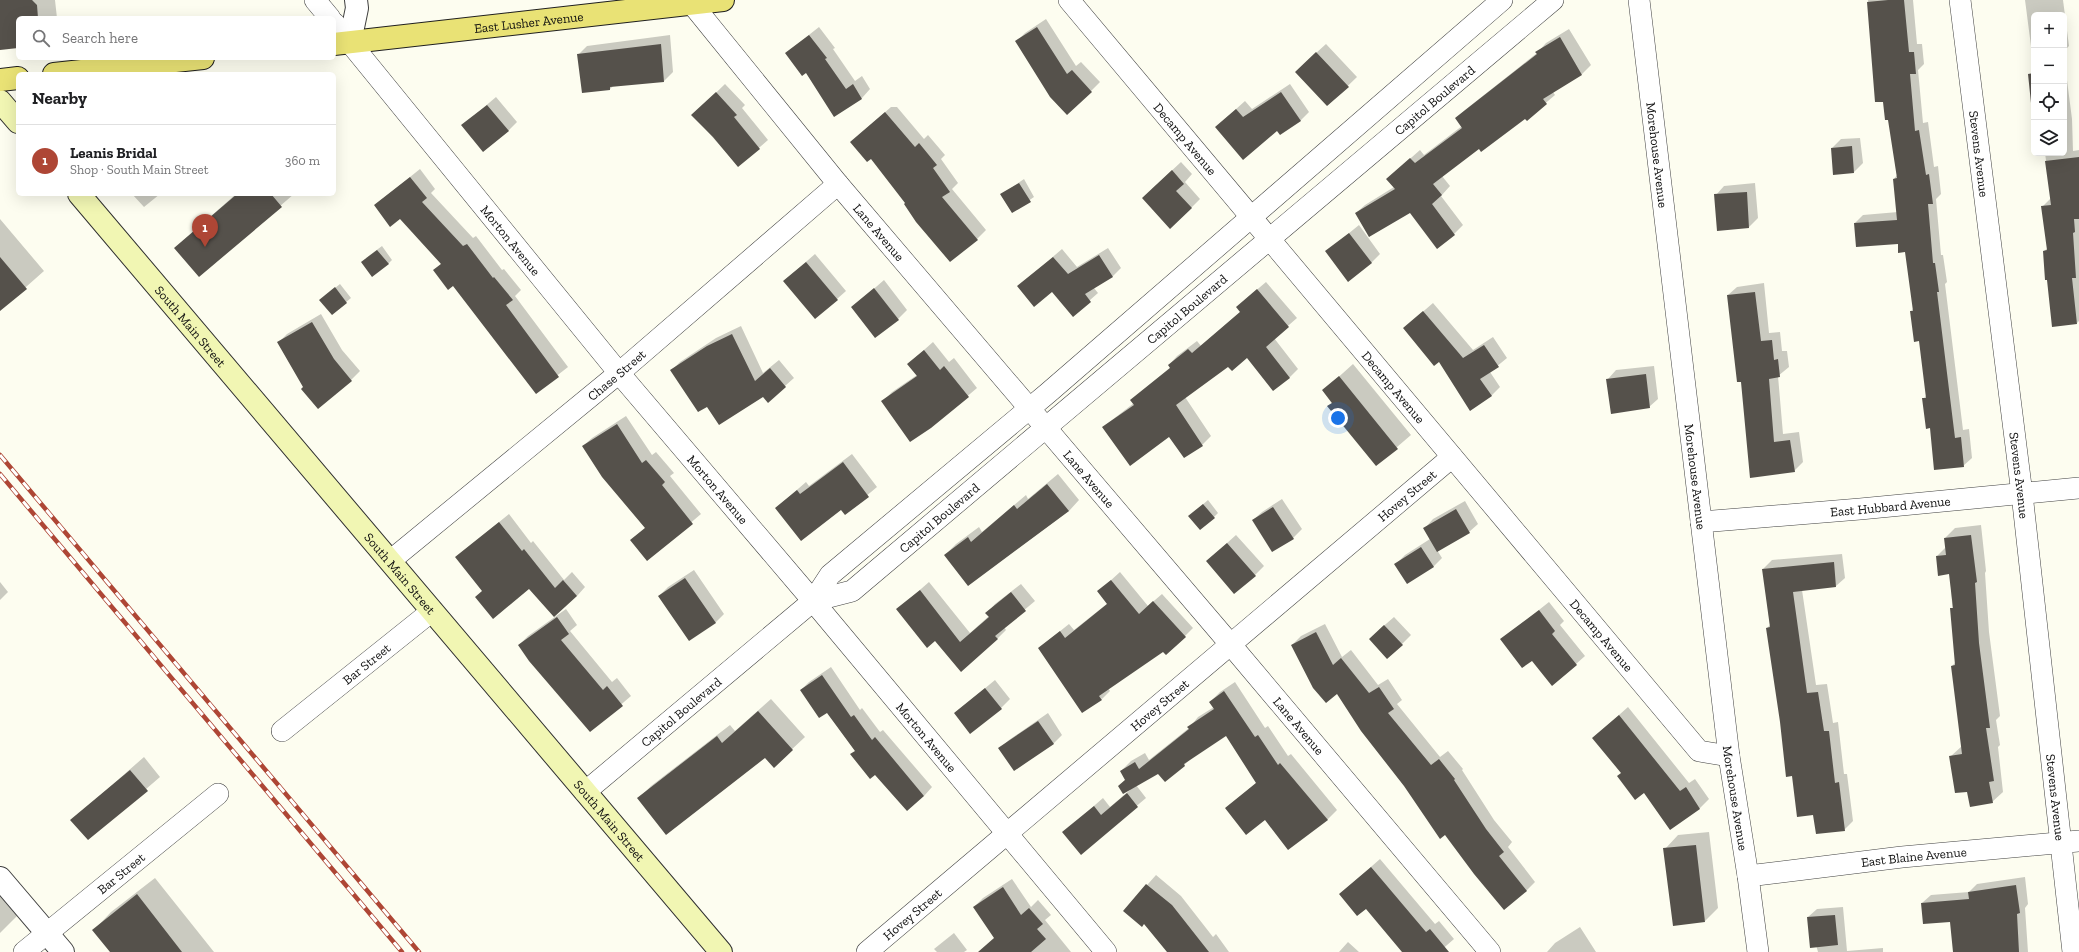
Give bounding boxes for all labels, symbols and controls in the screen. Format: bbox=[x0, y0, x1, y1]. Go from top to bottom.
street label: East Lusher Avenue bbox=[473, 9, 584, 36]
map controls bbox=[2031, 12, 2067, 156]
button: + bbox=[2031, 12, 2067, 48]
search box bbox=[16, 16, 336, 60]
icon: search bbox=[30, 27, 52, 49]
text: Search here bbox=[62, 29, 138, 47]
button: − bbox=[2031, 48, 2067, 84]
street label: Capitol Boulevard bbox=[1392, 62, 1478, 138]
button: locate bbox=[2031, 84, 2067, 120]
text: Nearby bbox=[32, 88, 87, 108]
street label: Decamp Avenue bbox=[1150, 100, 1220, 178]
street label: Morehouse Avenue bbox=[1643, 101, 1671, 209]
street label: Stevens Avenue bbox=[1966, 110, 1992, 198]
button: layers bbox=[2031, 120, 2067, 156]
text: Leanis Bridal bbox=[70, 144, 157, 162]
text: 1 bbox=[42, 153, 48, 168]
text: 360 m bbox=[285, 153, 320, 168]
text: Shop · South Main Street bbox=[70, 162, 209, 177]
street label: Lane Avenue bbox=[850, 201, 907, 264]
street label: Morton Avenue bbox=[477, 202, 543, 279]
pin: 1 bbox=[192, 214, 218, 247]
street label: Capitol Boulevard bbox=[1144, 271, 1230, 347]
street label: South Main Street bbox=[152, 283, 229, 370]
street label: Chase Street bbox=[585, 347, 649, 404]
street label: Decamp Avenue bbox=[1359, 348, 1428, 426]
your location bbox=[1328, 408, 1348, 428]
street label: Morehouse Avenue bbox=[1682, 423, 1709, 530]
street label: Stevens Avenue bbox=[2006, 431, 2032, 519]
street label: Lane Avenue bbox=[1060, 447, 1117, 511]
street label: Morton Avenue bbox=[684, 452, 751, 527]
street label: Hovey Street bbox=[1375, 467, 1439, 525]
street label: Capitol Boulevard bbox=[896, 480, 982, 556]
street label: East Hubbard Avenue bbox=[1830, 493, 1951, 519]
street label: South Main Street bbox=[361, 530, 439, 617]
street label: Decamp Avenue bbox=[1567, 596, 1636, 675]
street label: Bar Street bbox=[340, 640, 394, 687]
street label: Capitol Boulevard bbox=[638, 674, 724, 750]
street label: Hovey Street bbox=[1127, 676, 1192, 734]
street label: Lane Avenue bbox=[1270, 694, 1327, 758]
street label: Morton Avenue bbox=[893, 700, 960, 775]
street label: Morehouse Avenue bbox=[1720, 745, 1751, 852]
street label: Stevens Avenue bbox=[2043, 753, 2068, 841]
street label: South Main Street bbox=[571, 777, 648, 865]
street label: East Blaine Avenue bbox=[1860, 844, 1967, 870]
street label: Bar Street bbox=[95, 850, 148, 897]
street label: Hovey Street bbox=[880, 885, 945, 943]

